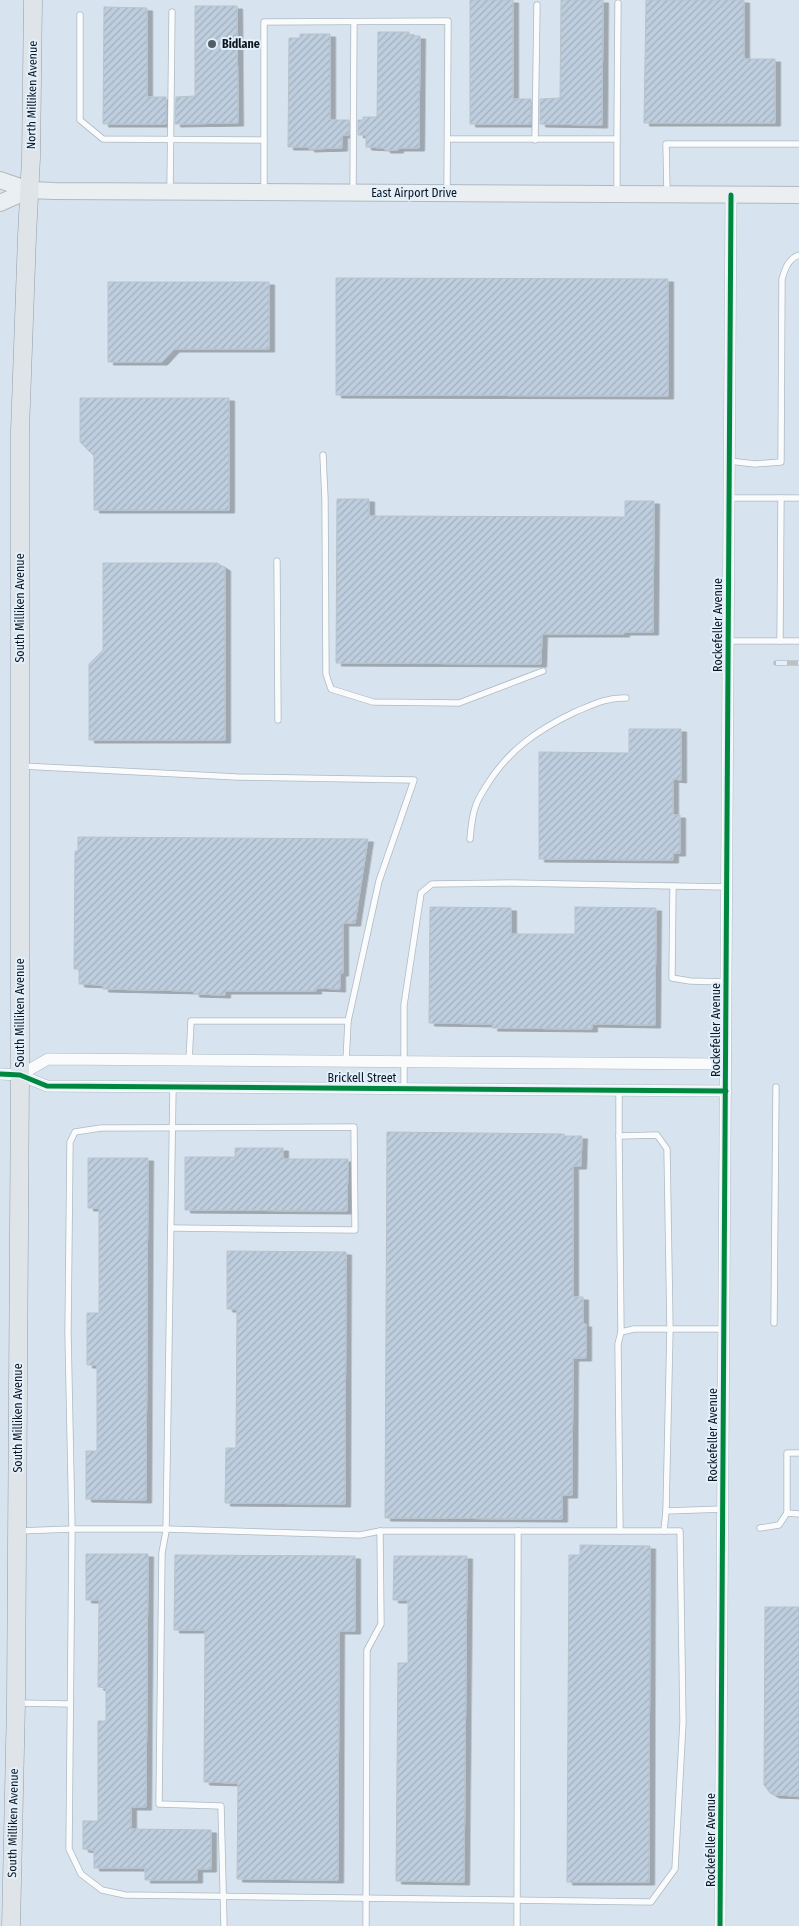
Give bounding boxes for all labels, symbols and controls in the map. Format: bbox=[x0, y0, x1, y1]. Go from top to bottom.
place label: Bidlane bbox=[222, 37, 260, 51]
marker: Bidlane bbox=[206, 38, 218, 50]
street label: North Milliken Avenue bbox=[24, 41, 40, 149]
street label: East Airport Drive bbox=[371, 186, 457, 200]
street label: South Milliken Avenue bbox=[13, 553, 27, 663]
street label: Rockefeller Avenue bbox=[711, 578, 725, 672]
street label: South Milliken Avenue bbox=[13, 958, 27, 1068]
street label: Rockefeller Avenue bbox=[709, 983, 723, 1077]
street label: Brickell Street bbox=[328, 1071, 397, 1085]
street label: South Milliken Avenue bbox=[11, 1363, 25, 1473]
street label: Rockefeller Avenue bbox=[706, 1388, 720, 1482]
street label: South Milliken Avenue bbox=[5, 1768, 21, 1878]
street label: Rockefeller Avenue bbox=[704, 1793, 718, 1887]

